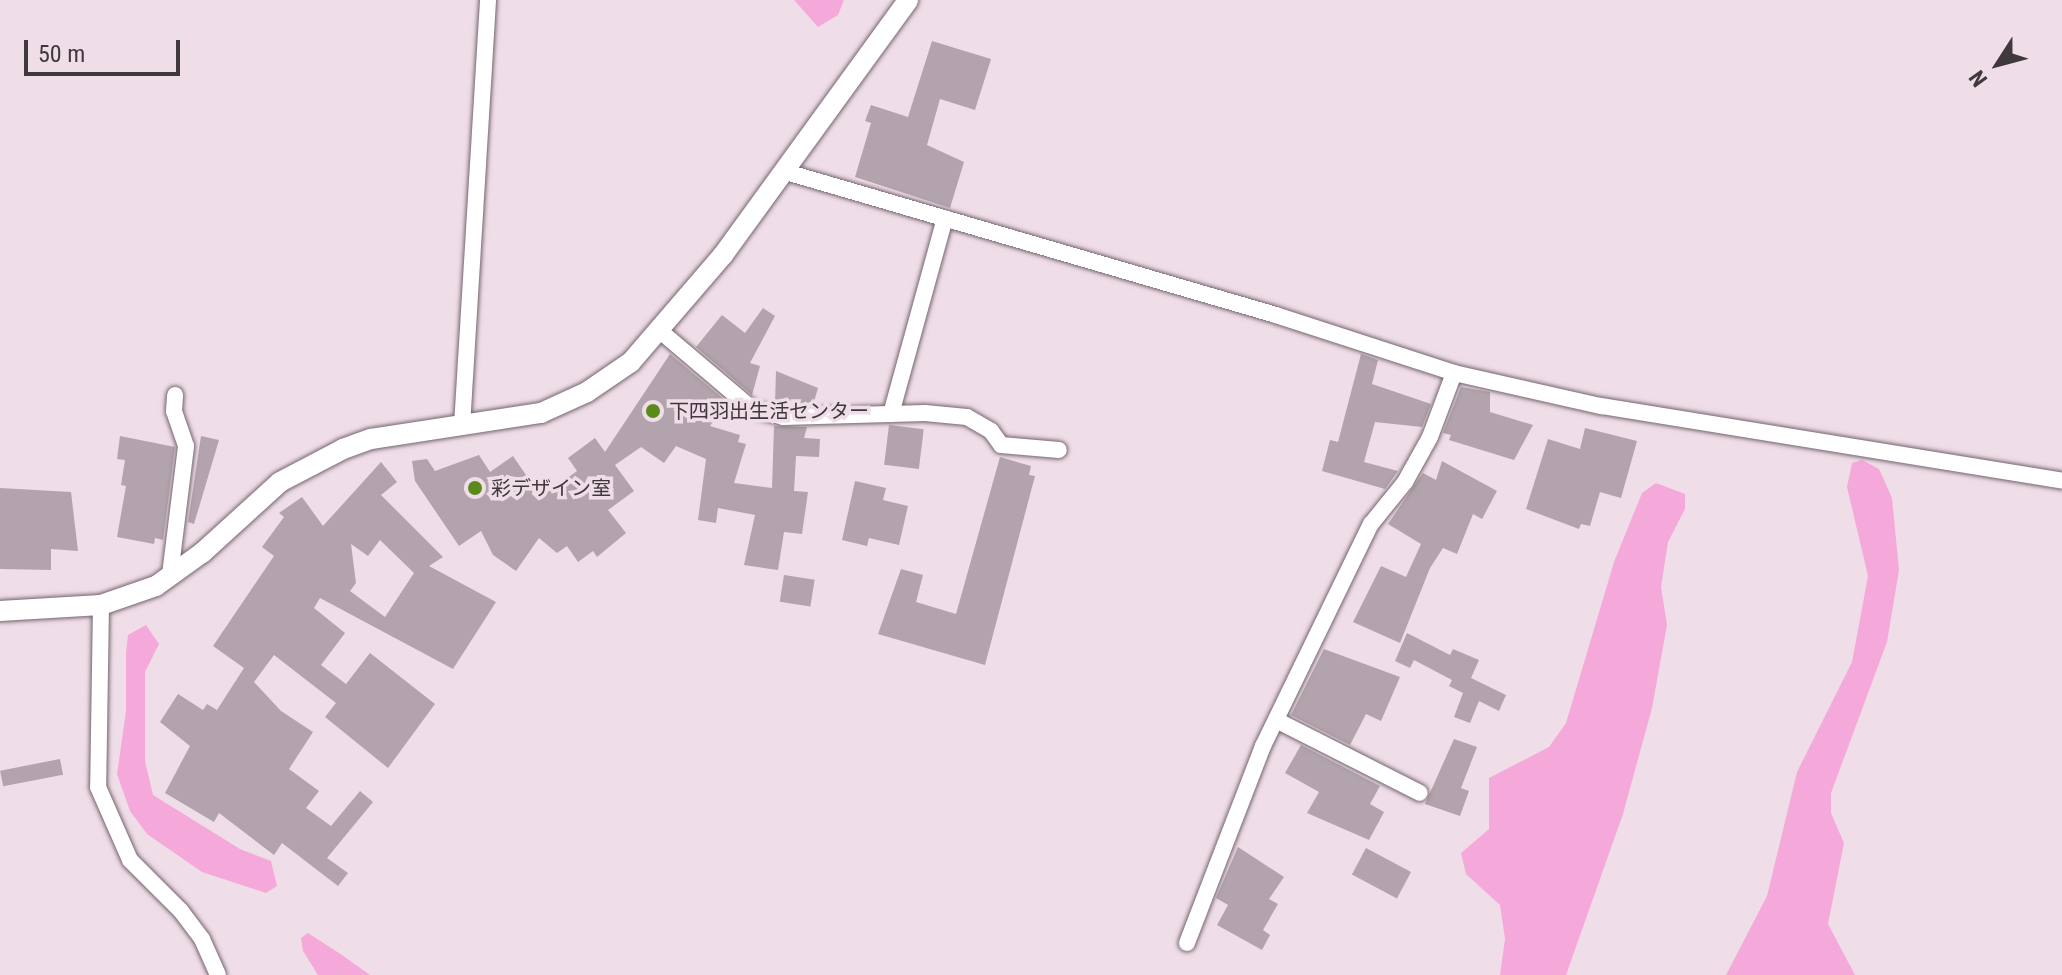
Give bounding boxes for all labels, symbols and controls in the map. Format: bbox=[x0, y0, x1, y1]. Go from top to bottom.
scale bar bbox=[28, 24, 184, 74]
north arrow bbox=[1958, 24, 2038, 104]
text: 50 m bbox=[38, 40, 85, 68]
text: N bbox=[1964, 66, 1992, 91]
place label: 下四羽出生活センター bbox=[669, 399, 869, 423]
marker: 下四羽出生活センター bbox=[644, 402, 662, 420]
place label: 彩デザイン室 bbox=[491, 476, 611, 500]
marker: 彩デザイン室 bbox=[466, 479, 484, 497]

